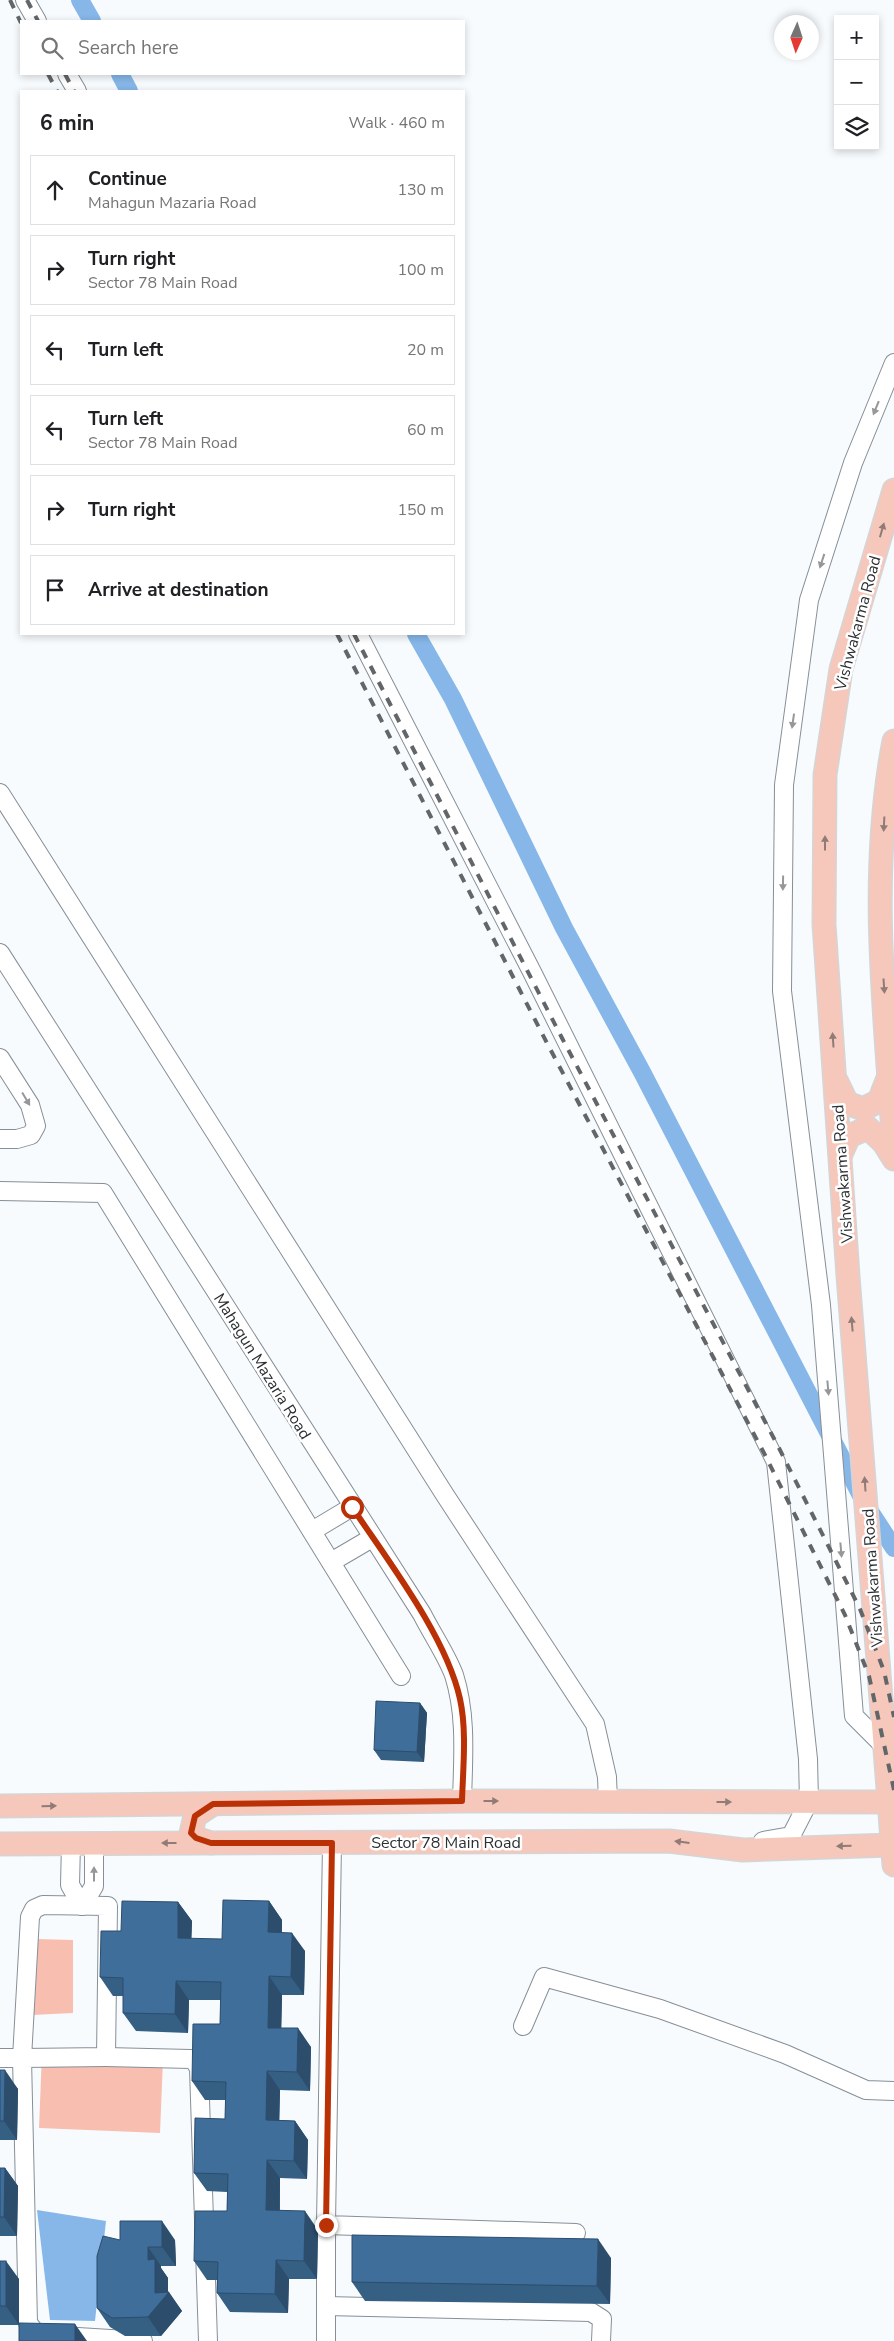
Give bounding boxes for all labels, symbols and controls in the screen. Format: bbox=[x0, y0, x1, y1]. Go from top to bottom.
north arrow bbox=[774, 15, 819, 60]
map controls bbox=[834, 15, 879, 150]
button: + bbox=[834, 15, 879, 60]
search box bbox=[20, 20, 465, 75]
icon: search bbox=[38, 34, 66, 62]
text: Search here bbox=[78, 35, 179, 61]
button: − bbox=[834, 60, 879, 105]
button: layers bbox=[834, 105, 879, 150]
text: 6 min bbox=[40, 109, 94, 137]
text: Walk · 460 m bbox=[349, 112, 445, 134]
text: Continue bbox=[88, 166, 167, 192]
icon: ahead bbox=[41, 176, 69, 204]
text: 130 m bbox=[397, 179, 444, 201]
text: Mahagun Mazaria Road bbox=[88, 192, 257, 214]
text: Turn right bbox=[88, 246, 175, 272]
icon: right bbox=[41, 256, 69, 284]
text: 100 m bbox=[397, 259, 444, 281]
text: Sector 78 Main Road bbox=[88, 272, 238, 294]
icon: left bbox=[41, 336, 69, 364]
text: Turn left bbox=[88, 337, 163, 363]
text: 20 m bbox=[407, 339, 444, 361]
one-way arrow bbox=[871, 401, 879, 415]
text: Turn left bbox=[88, 406, 163, 432]
icon: left bbox=[41, 416, 69, 444]
text: 60 m bbox=[407, 419, 444, 441]
text: Sector 78 Main Road bbox=[88, 432, 238, 454]
icon: right bbox=[41, 496, 69, 524]
text: Turn right bbox=[88, 497, 175, 523]
text: 150 m bbox=[397, 499, 444, 521]
one-way arrow bbox=[879, 522, 887, 537]
street label: Vishwakarma Road bbox=[829, 553, 887, 694]
one-way arrow bbox=[817, 554, 825, 569]
icon: arrive bbox=[41, 576, 69, 604]
text: Arrive at destination bbox=[88, 577, 269, 603]
one-way arrow bbox=[788, 713, 796, 729]
one-way arrow bbox=[880, 816, 888, 832]
one-way arrow bbox=[821, 835, 829, 851]
one-way arrow bbox=[779, 875, 787, 891]
one-way arrow bbox=[880, 979, 888, 995]
one-way arrow bbox=[828, 1032, 836, 1048]
one-way arrow bbox=[21, 1092, 30, 1105]
street label: Vishwakarma Road bbox=[827, 1104, 859, 1245]
street label: Mahagun Mazaria Road bbox=[208, 1289, 316, 1444]
one-way arrow bbox=[848, 1316, 856, 1332]
one-way arrow bbox=[824, 1381, 832, 1397]
one-way arrow bbox=[860, 1475, 868, 1491]
route start bbox=[341, 1496, 364, 1519]
street label: Vishwakarma Road bbox=[857, 1508, 889, 1649]
one-way arrow bbox=[837, 1543, 845, 1559]
one-way arrow bbox=[483, 1797, 499, 1805]
one-way arrow bbox=[716, 1798, 732, 1806]
one-way arrow bbox=[41, 1802, 57, 1810]
street label: Sector 78 Main Road bbox=[371, 1832, 521, 1854]
one-way arrow bbox=[673, 1838, 689, 1846]
one-way arrow bbox=[161, 1839, 177, 1847]
one-way arrow bbox=[835, 1842, 851, 1850]
one-way arrow bbox=[90, 1865, 98, 1881]
route end bbox=[315, 2214, 338, 2237]

